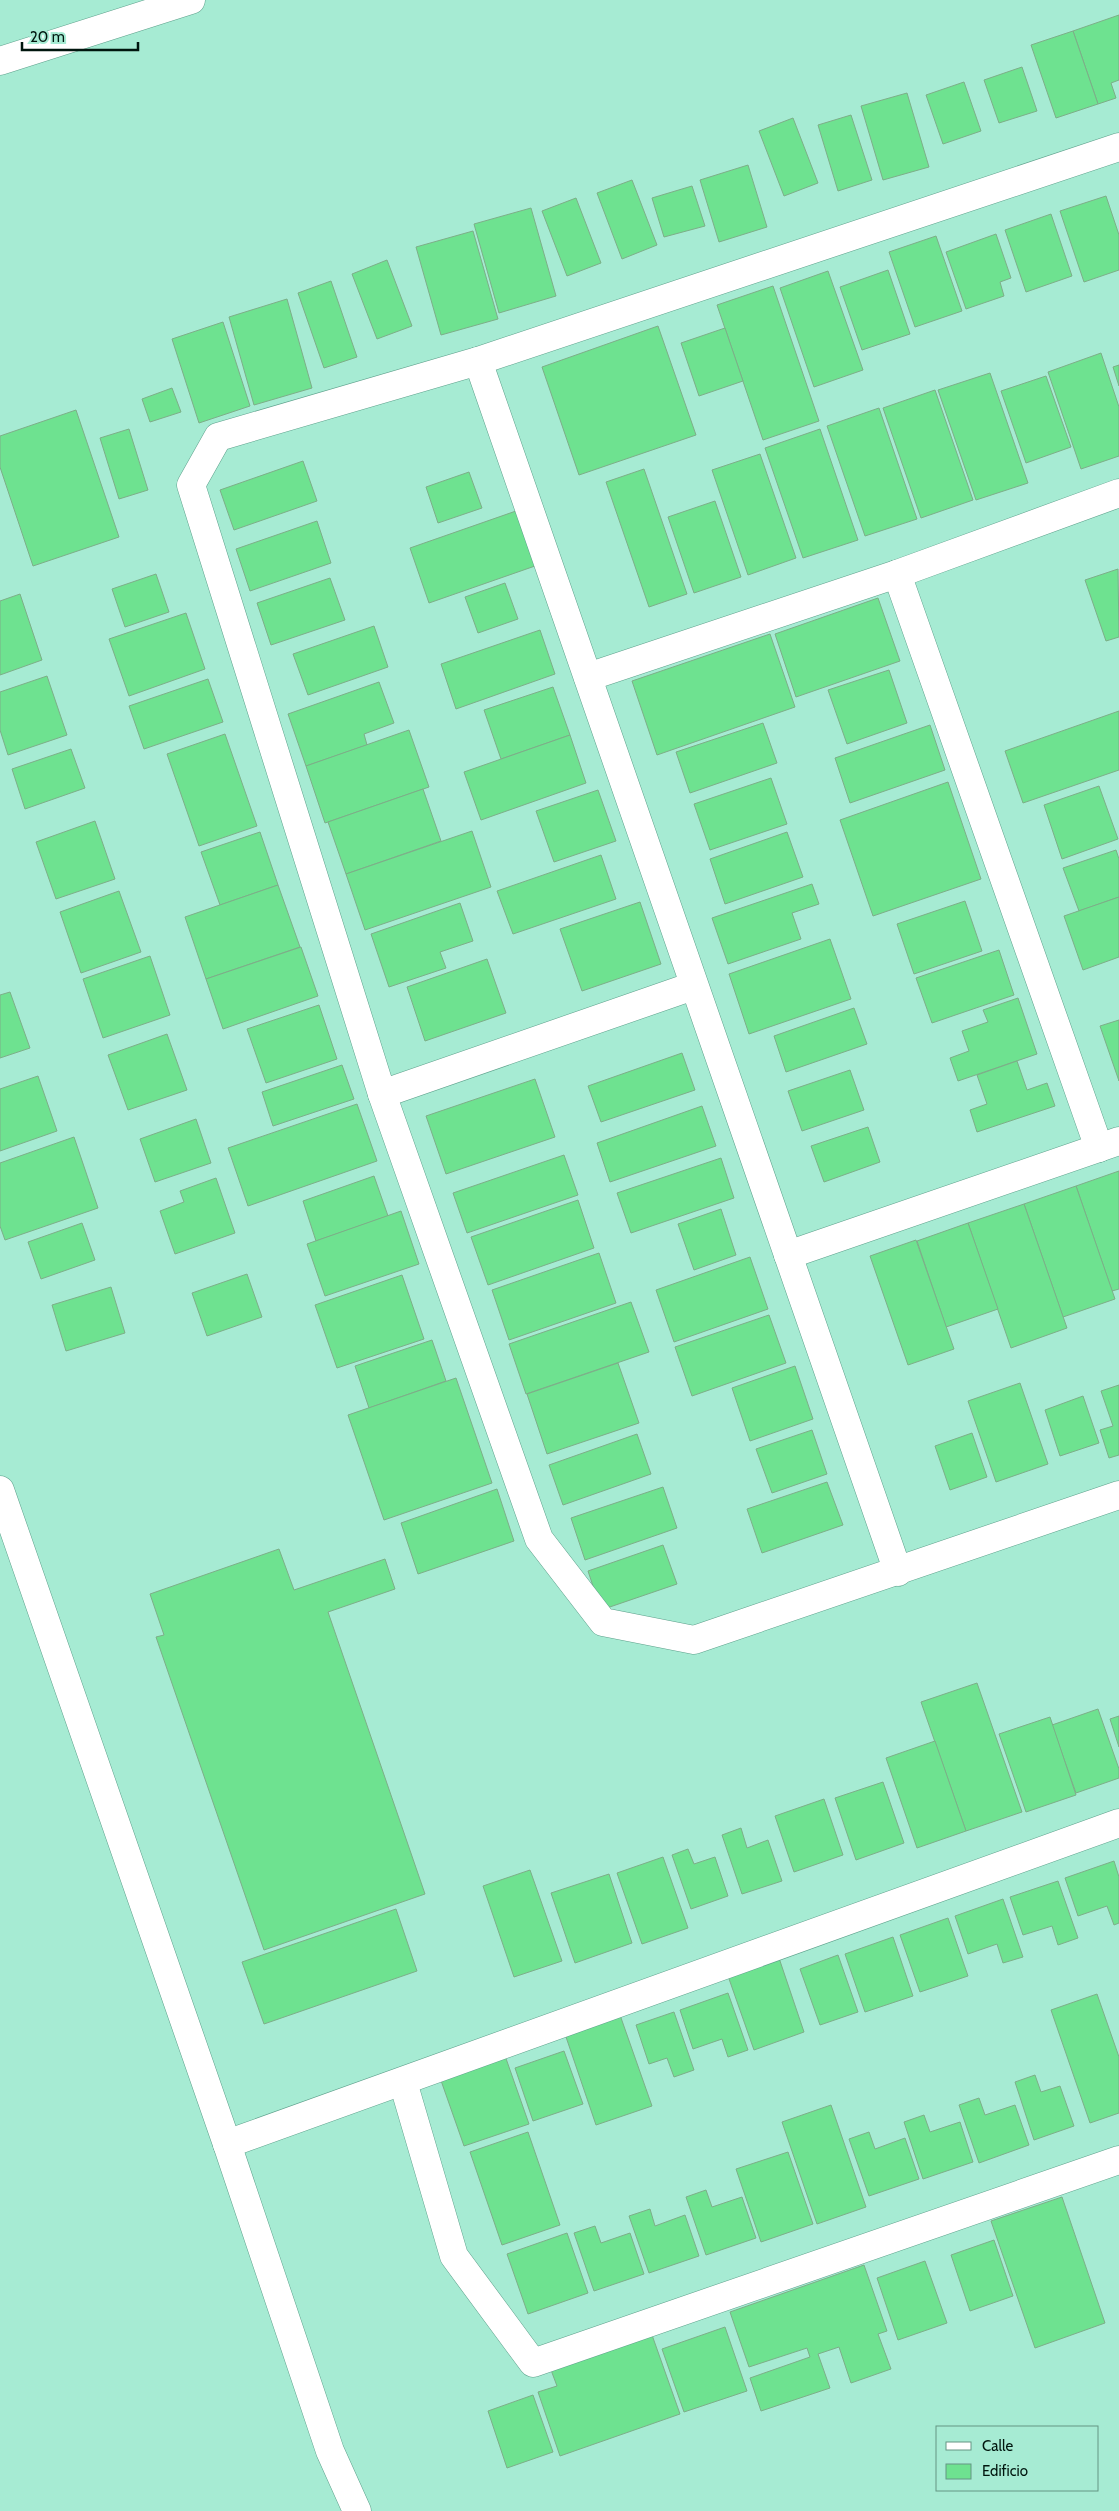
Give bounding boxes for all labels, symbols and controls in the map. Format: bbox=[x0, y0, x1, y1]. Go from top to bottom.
scale bar bbox=[22, 20, 139, 52]
text: 20 m bbox=[30, 28, 65, 46]
legend bbox=[936, 2426, 1099, 2491]
text: Calle bbox=[982, 2437, 1013, 2455]
text: Edificio bbox=[982, 2462, 1028, 2480]

